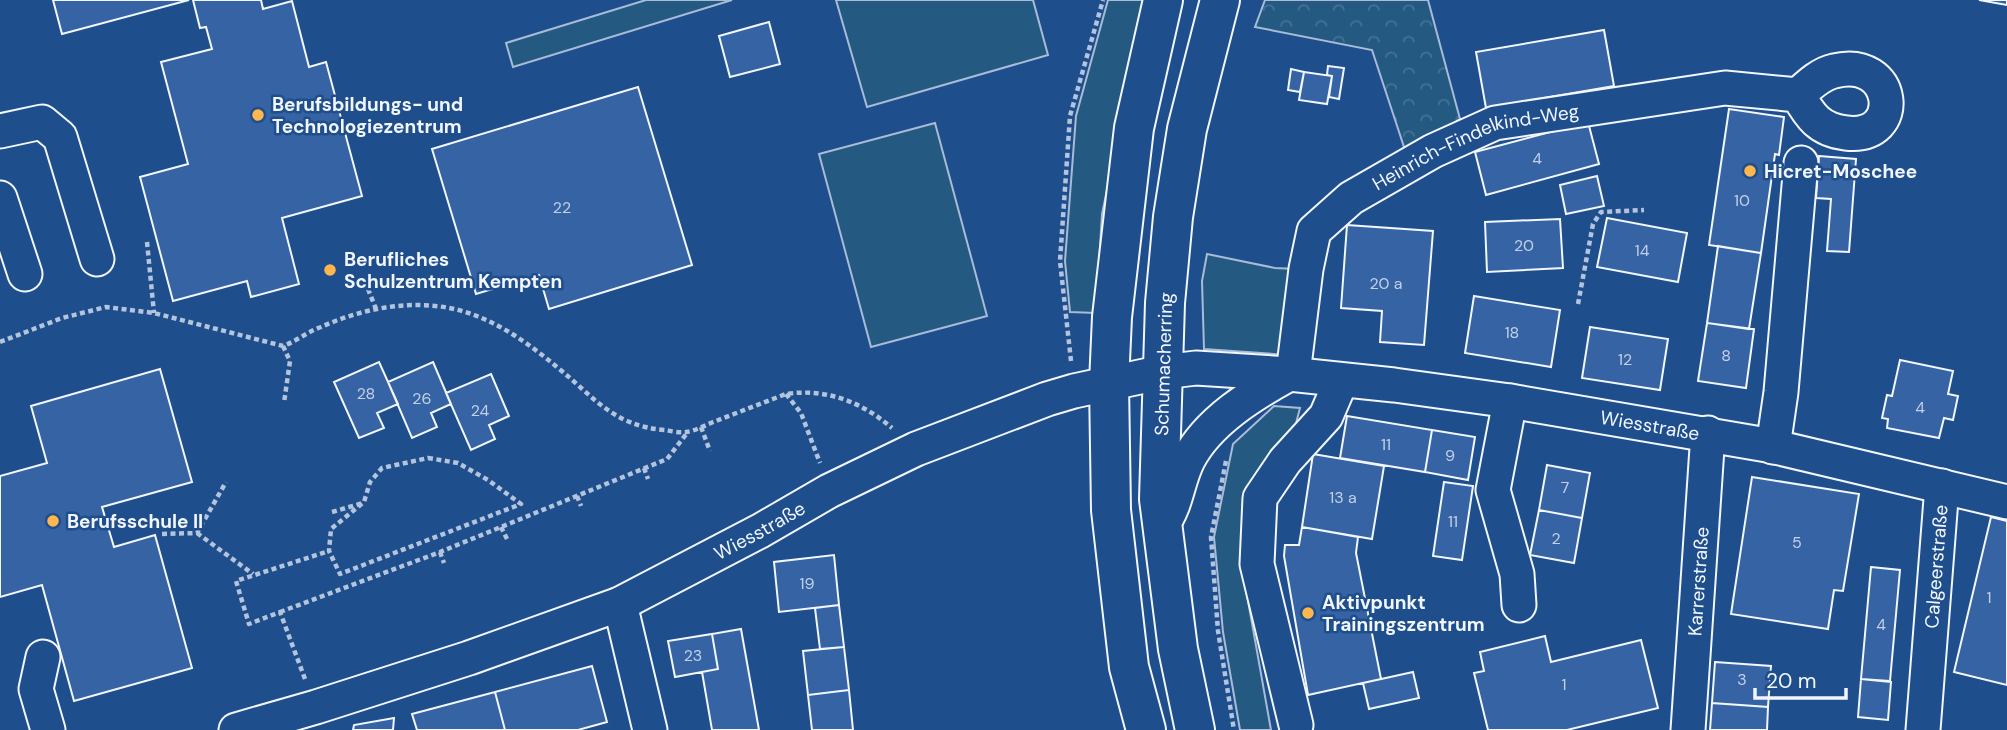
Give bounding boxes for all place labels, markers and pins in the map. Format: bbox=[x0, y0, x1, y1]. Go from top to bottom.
place label: Berufsbildungs- und Technologiezentrum bbox=[272, 92, 463, 139]
marker: Berufsbildungs- und Technologiezentrum bbox=[250, 107, 266, 123]
place label: Hicret-Moschee bbox=[1764, 159, 1917, 184]
marker: Hicret-Moschee bbox=[1742, 163, 1758, 179]
place label: Berufliches Schulzentrum Kempten bbox=[344, 247, 562, 294]
marker: Berufliches Schulzentrum Kempten bbox=[322, 262, 338, 278]
place label: Berufsschule II bbox=[67, 509, 203, 534]
marker: Berufsschule II bbox=[45, 513, 61, 529]
place label: Aktivpunkt Trainingszentrum bbox=[1322, 590, 1485, 637]
marker: Aktivpunkt Trainingszentrum bbox=[1300, 605, 1316, 621]

